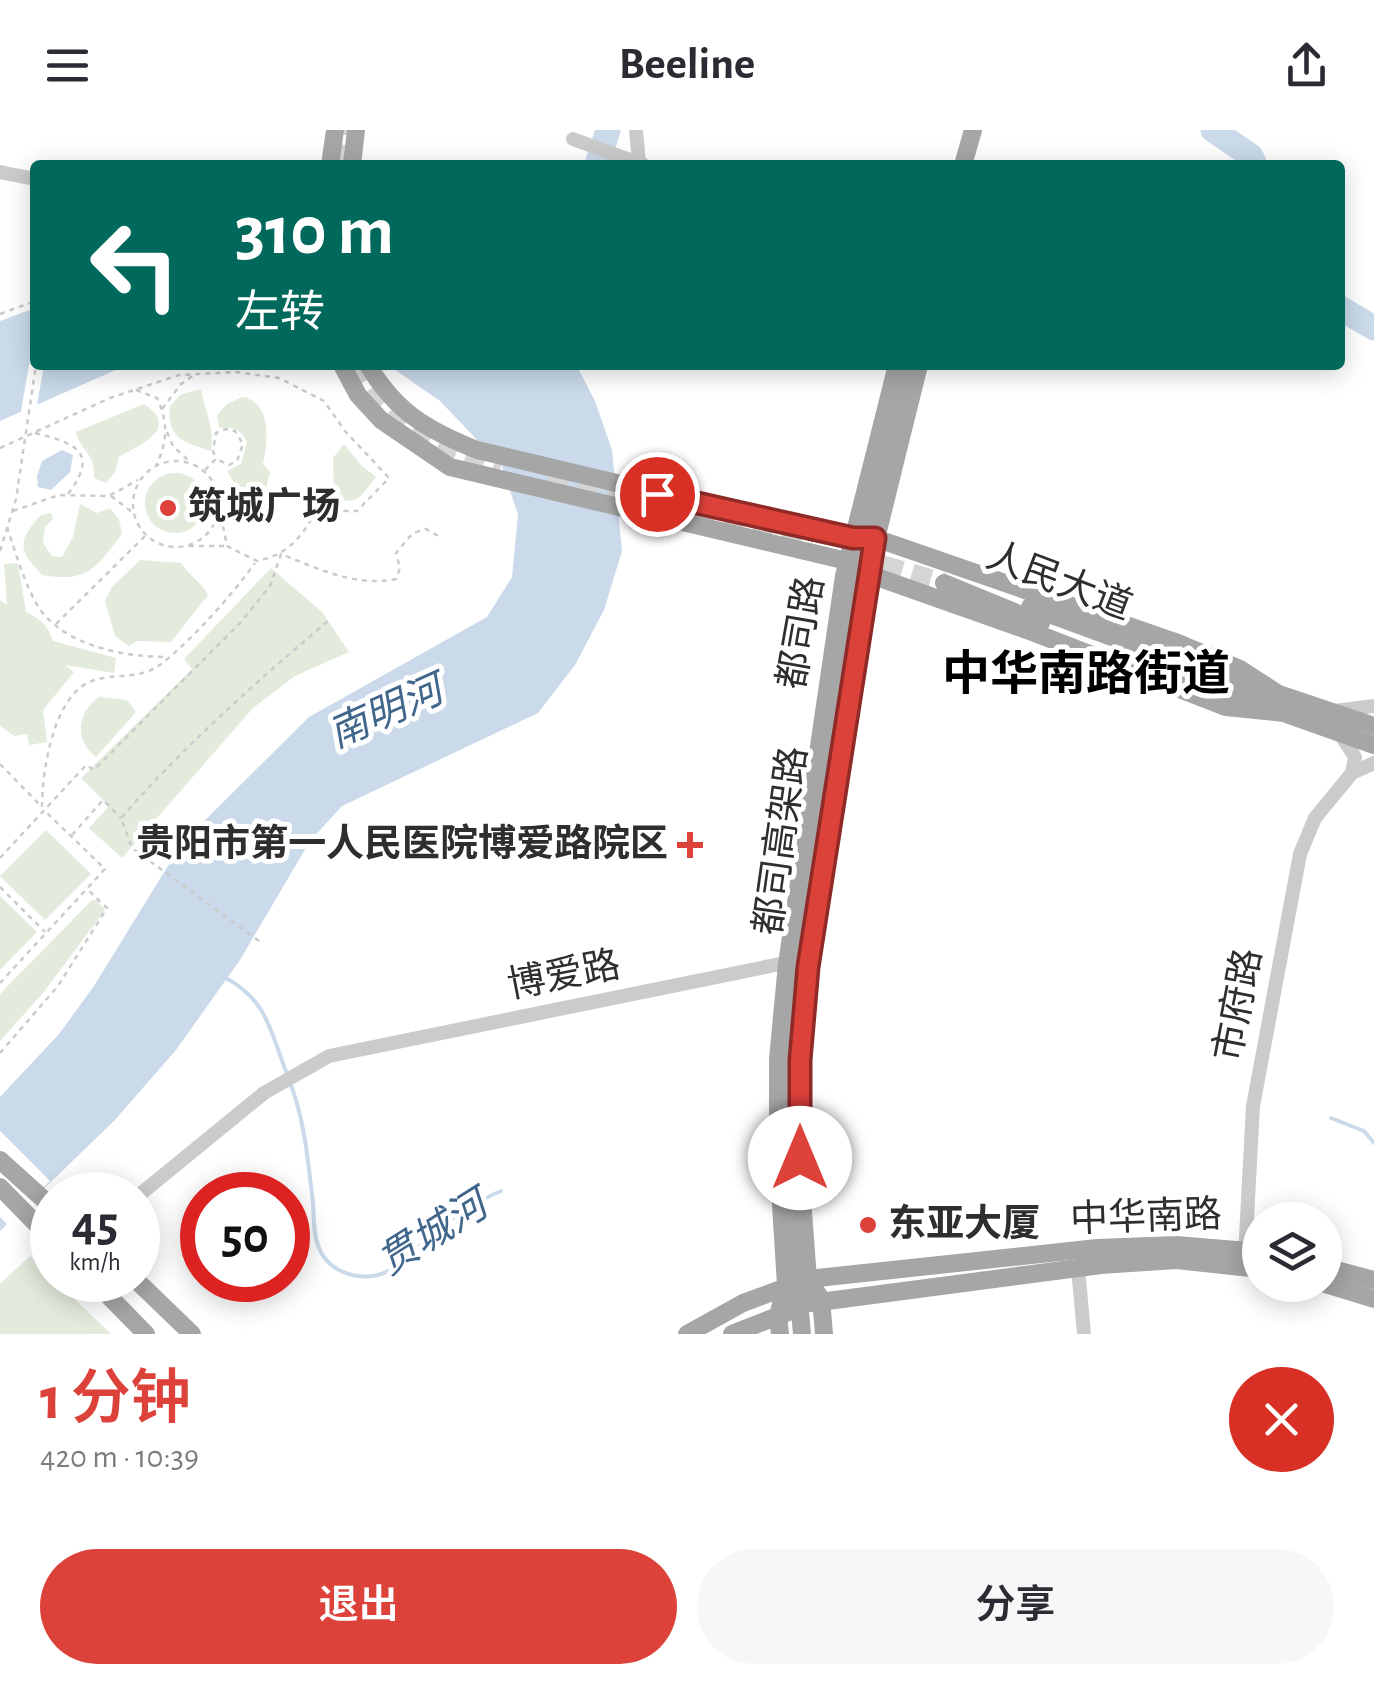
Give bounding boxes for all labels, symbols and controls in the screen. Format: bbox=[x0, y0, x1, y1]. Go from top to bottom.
icon: menu bbox=[40, 38, 95, 93]
icon: share bbox=[1279, 38, 1334, 93]
text: Beeline bbox=[619, 42, 755, 87]
text: 310 m bbox=[235, 197, 394, 267]
icon: left bbox=[70, 200, 200, 330]
text: 左转 bbox=[235, 291, 325, 336]
pin bbox=[615, 452, 700, 537]
icon: arrive bbox=[630, 467, 685, 522]
place label: 筑城广场 bbox=[188, 486, 340, 527]
marker: 筑城广场 bbox=[157, 497, 179, 519]
street label: 人民大道 bbox=[981, 534, 1138, 627]
street label: 都司路 bbox=[771, 573, 831, 692]
district label: 中华南路街道 bbox=[942, 648, 1230, 700]
water label: 南明河 bbox=[322, 666, 455, 756]
street label: 都司高架路 bbox=[747, 744, 814, 938]
place label: 贵阳市第一人民医院博爱路院区 bbox=[136, 823, 668, 864]
marker: 贵阳市第一人民医院博爱路院区 bbox=[677, 832, 703, 858]
street label: 博爱路 bbox=[504, 944, 624, 1006]
street label: 市府路 bbox=[1207, 945, 1269, 1065]
position arrow bbox=[748, 1106, 852, 1210]
speed limit sign: 50 bbox=[180, 1172, 310, 1302]
water label: 贯城河 bbox=[370, 1180, 500, 1283]
street label: 中华南路 bbox=[1069, 1193, 1223, 1240]
text: 45 bbox=[72, 1200, 118, 1250]
map controls bbox=[1242, 1202, 1342, 1302]
button: layers bbox=[1242, 1202, 1342, 1302]
place label: 东亚大厦 bbox=[888, 1203, 1040, 1244]
marker: 东亚大厦 bbox=[857, 1214, 879, 1236]
text: km/h bbox=[69, 1250, 121, 1275]
button: close bbox=[1229, 1367, 1334, 1472]
text: 1 分钟 bbox=[40, 1370, 191, 1430]
text: 420 m · 10:39 bbox=[40, 1441, 199, 1473]
button: 退出 bbox=[40, 1549, 677, 1664]
button: 分享 bbox=[697, 1549, 1334, 1664]

